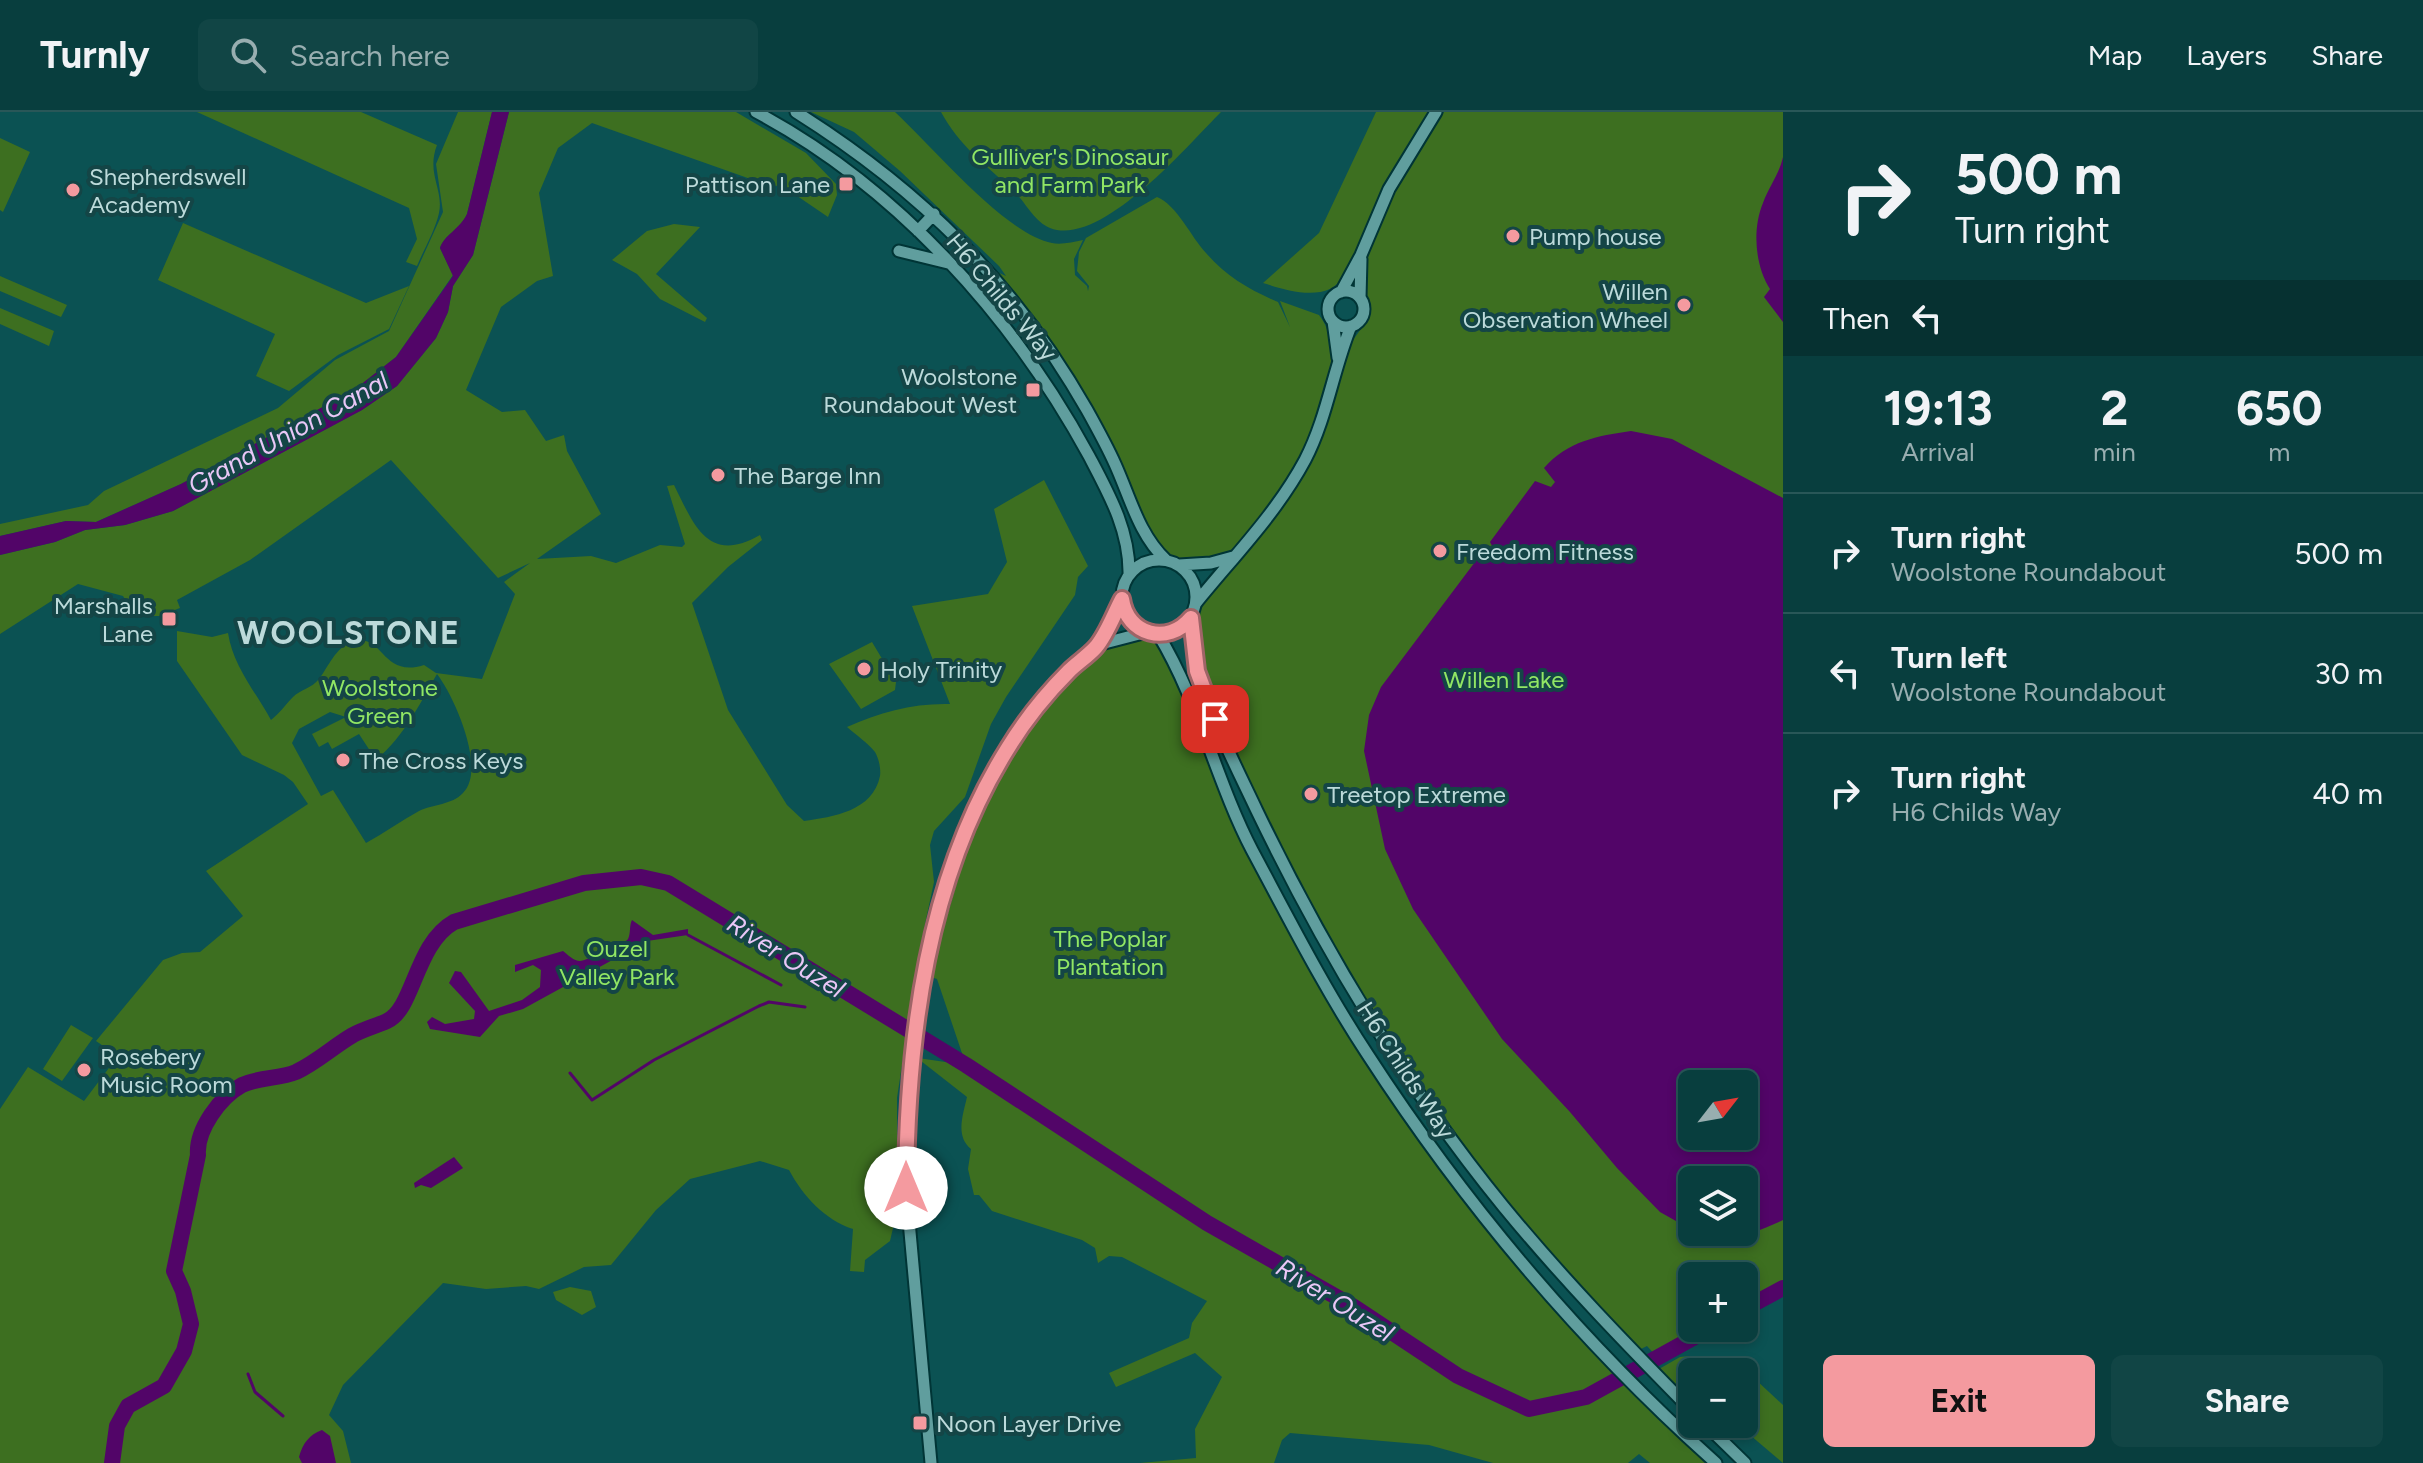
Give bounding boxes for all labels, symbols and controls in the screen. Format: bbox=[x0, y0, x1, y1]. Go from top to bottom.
search box bbox=[198, 19, 758, 91]
text: Turnly bbox=[40, 32, 150, 78]
icon: search bbox=[226, 33, 270, 77]
text: Search here bbox=[290, 37, 450, 74]
text: Map bbox=[2088, 38, 2142, 72]
text: Layers bbox=[2186, 38, 2267, 72]
text: Share bbox=[2311, 38, 2383, 72]
text: 500 m bbox=[1955, 141, 2122, 208]
park label: Gulliver's Dinosaur and Farm Park bbox=[971, 142, 1169, 199]
icon: right bbox=[1823, 144, 1927, 248]
place label: Shepherdswell Academy bbox=[89, 162, 246, 219]
place label: Pattison Lane bbox=[685, 170, 830, 199]
marker: Pattison Lane bbox=[837, 175, 855, 193]
marker: Shepherdswell Academy bbox=[64, 181, 82, 199]
text: Turn right bbox=[1955, 209, 2110, 252]
place label: Pump house bbox=[1529, 222, 1662, 251]
marker: Pump house bbox=[1504, 227, 1522, 245]
street label: H6 Childs Way bbox=[940, 228, 1064, 367]
place label: Willen Observation Wheel bbox=[1463, 277, 1668, 334]
marker: Willen Observation Wheel bbox=[1675, 296, 1693, 314]
icon: left bbox=[1905, 296, 1949, 340]
text: Then bbox=[1823, 300, 1889, 337]
place label: Woolstone Roundabout West bbox=[823, 362, 1017, 419]
water label: Grand Union Canal bbox=[182, 364, 394, 501]
text: 19:13 bbox=[1883, 379, 1993, 437]
text: 2 bbox=[2100, 379, 2128, 437]
text: 650 bbox=[2236, 379, 2323, 437]
marker: Woolstone Roundabout West bbox=[1024, 381, 1042, 399]
text: Arrival bbox=[1901, 436, 1975, 468]
text: min bbox=[2093, 436, 2136, 468]
text: m bbox=[2268, 436, 2290, 468]
place label: The Barge Inn bbox=[734, 461, 881, 490]
marker: The Barge Inn bbox=[709, 466, 727, 484]
text: Turn right bbox=[1891, 519, 2026, 556]
icon: right bbox=[1823, 531, 1867, 575]
text: 500 m bbox=[2294, 535, 2383, 572]
place label: Freedom Fitness bbox=[1456, 537, 1634, 566]
marker: Freedom Fitness bbox=[1431, 542, 1449, 560]
text: Woolstone Roundabout bbox=[1891, 556, 2166, 588]
place label: Marshalls Lane bbox=[54, 591, 153, 648]
marker: Marshalls Lane bbox=[160, 610, 178, 628]
district label: WOOLSTONE bbox=[237, 614, 461, 652]
text: Turn left bbox=[1891, 639, 2008, 676]
icon: left bbox=[1823, 651, 1867, 695]
place label: Holy Trinity bbox=[880, 655, 1003, 684]
text: 30 m bbox=[2315, 655, 2383, 692]
marker: Holy Trinity bbox=[855, 660, 873, 678]
park label: Willen Lake bbox=[1444, 665, 1564, 694]
park label: Woolstone Green bbox=[322, 673, 438, 730]
text: Woolstone Roundabout bbox=[1891, 676, 2166, 708]
pin bbox=[1181, 685, 1249, 753]
icon: arrive bbox=[1193, 697, 1237, 741]
place label: The Cross Keys bbox=[359, 746, 523, 775]
marker: The Cross Keys bbox=[334, 751, 352, 769]
text: Turn right bbox=[1891, 759, 2026, 796]
icon: right bbox=[1823, 771, 1867, 815]
text: 40 m bbox=[2312, 775, 2383, 812]
place label: Treetop Extreme bbox=[1327, 780, 1506, 809]
marker: Treetop Extreme bbox=[1302, 785, 1320, 803]
text: H6 Childs Way bbox=[1891, 796, 2061, 828]
water label: River Ouzel bbox=[721, 907, 851, 1005]
park label: The Poplar Plantation bbox=[1053, 924, 1167, 981]
park label: Ouzel Valley Park bbox=[559, 934, 675, 991]
street label: H6 Childs Way bbox=[1351, 996, 1461, 1144]
place label: Rosebery Music Room bbox=[100, 1042, 233, 1099]
marker: Rosebery Music Room bbox=[75, 1061, 93, 1079]
north arrow bbox=[1678, 1070, 1758, 1150]
map controls bbox=[1678, 1070, 1758, 1438]
position arrow bbox=[864, 1146, 948, 1230]
button: layers bbox=[1678, 1166, 1758, 1246]
water label: River Ouzel bbox=[1270, 1251, 1400, 1349]
button: + bbox=[1678, 1262, 1758, 1342]
button: Exit bbox=[1823, 1355, 2095, 1447]
button: Share bbox=[2111, 1355, 2383, 1447]
button: − bbox=[1678, 1358, 1758, 1438]
place label: Noon Layer Drive bbox=[936, 1409, 1121, 1438]
marker: Noon Layer Drive bbox=[911, 1414, 929, 1432]

